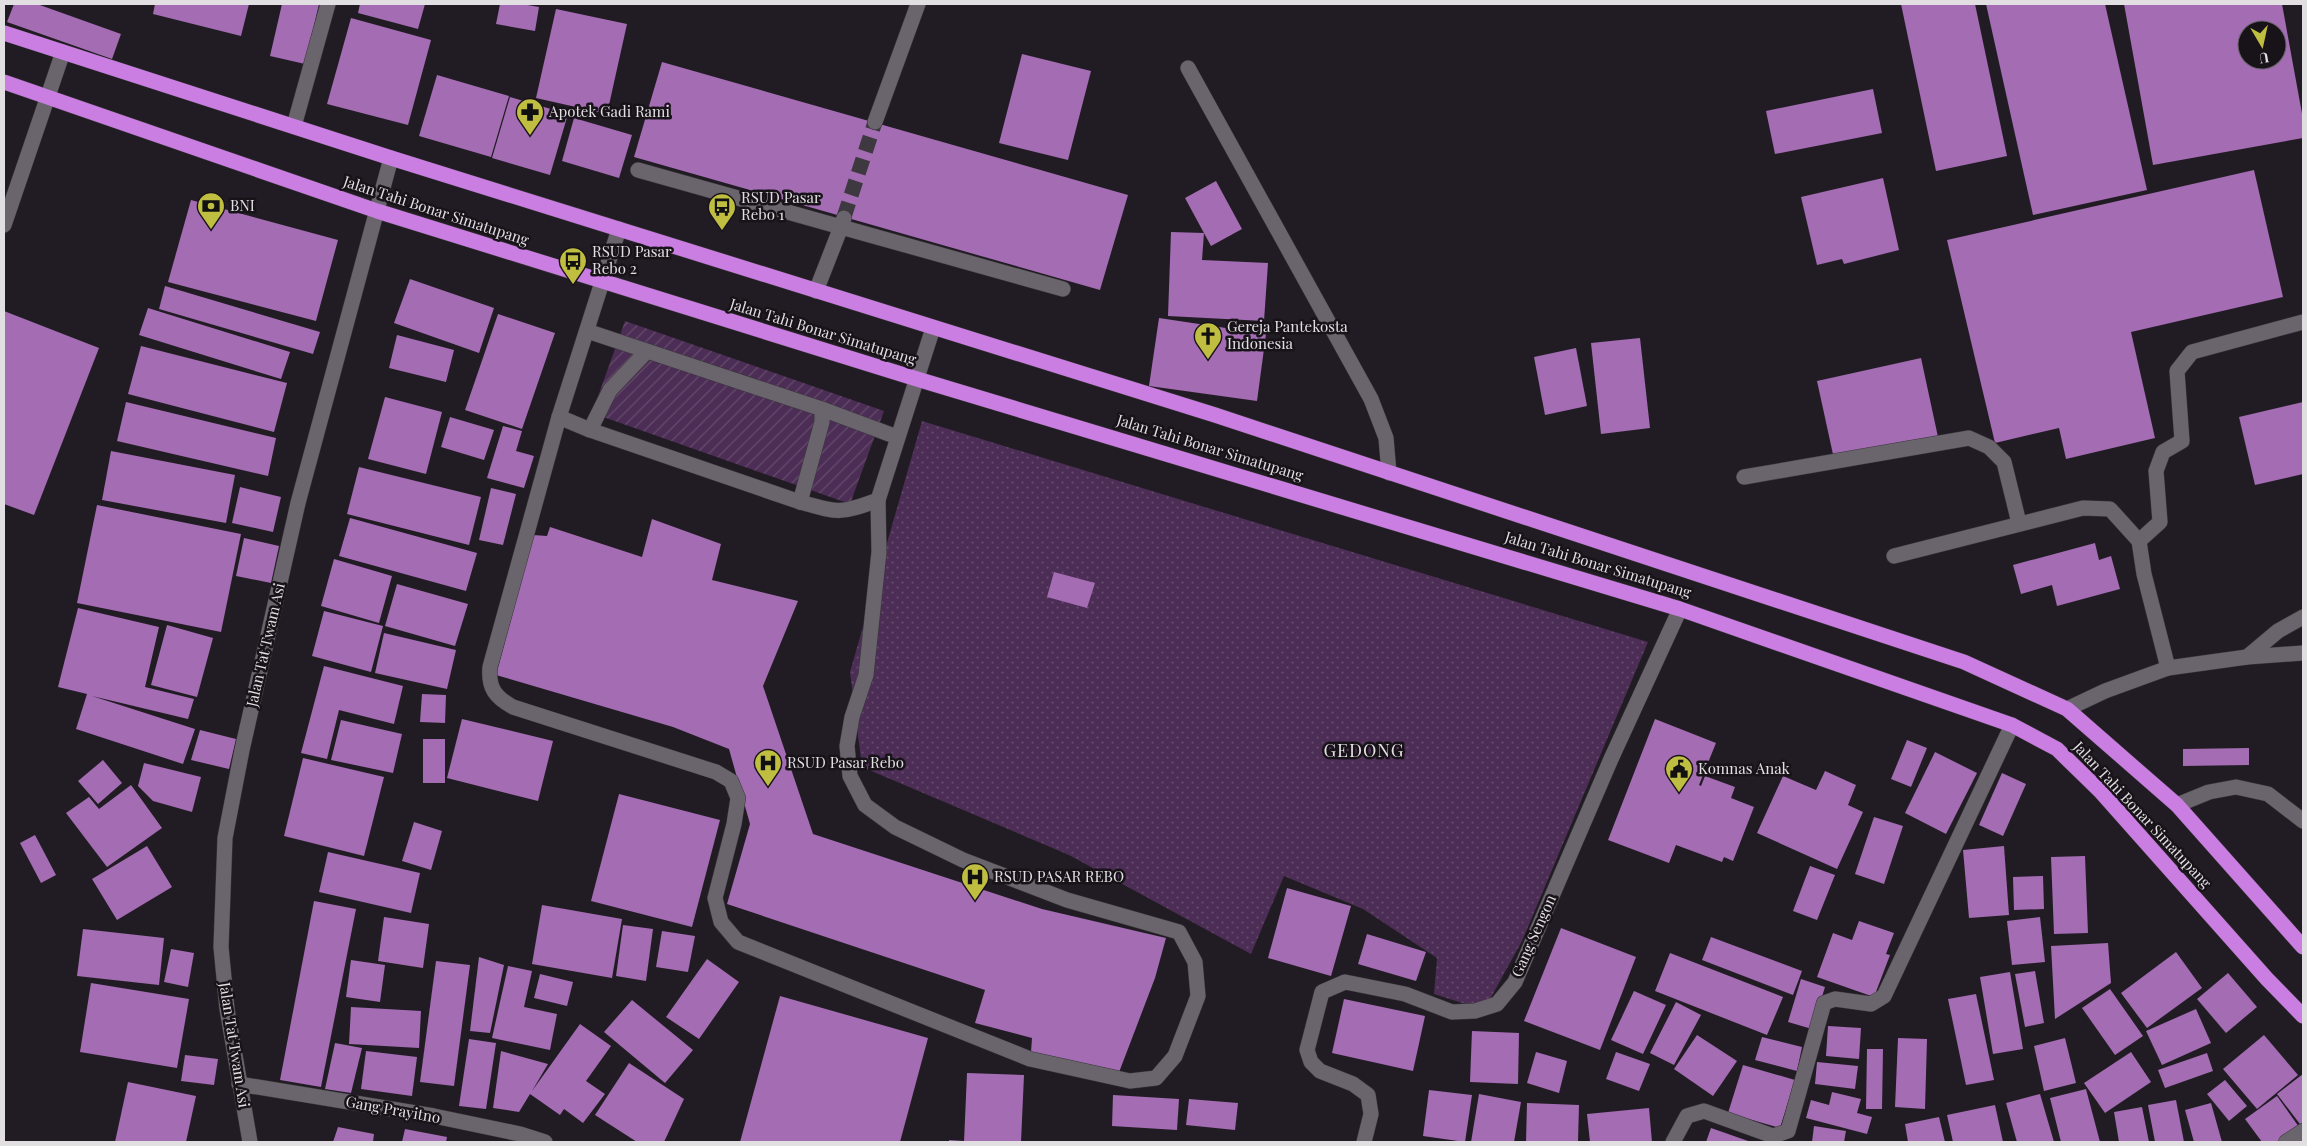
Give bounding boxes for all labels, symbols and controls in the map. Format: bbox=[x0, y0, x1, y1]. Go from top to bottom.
north arrow bbox=[2237, 20, 2287, 70]
text: U bbox=[2258, 48, 2270, 69]
pharmacy icon: Apotek Gadi Rami bbox=[515, 97, 545, 136]
place label: Apotek Gadi Rami bbox=[548, 101, 670, 121]
street label: Jalan Tahi Bonar Simatupang bbox=[340, 170, 532, 250]
place label: RSUD Pasar Rebo 1 bbox=[741, 187, 821, 224]
bank icon: BNI bbox=[196, 191, 226, 230]
bus stop icon: RSUD Pasar Rebo 1 bbox=[707, 192, 737, 231]
place label: BNI bbox=[230, 195, 255, 215]
place label: RSUD Pasar Rebo 2 bbox=[592, 241, 672, 278]
bus stop icon: RSUD Pasar Rebo 2 bbox=[558, 246, 588, 285]
street label: Jalan Tahi Bonar Simatupang bbox=[727, 293, 919, 369]
place label: Gereja Pantekosta Indonesia bbox=[1227, 316, 1348, 353]
church icon: Gereja Pantekosta Indonesia bbox=[1193, 321, 1223, 360]
street label: Jalan Tahi Bonar Simatupang bbox=[1114, 409, 1306, 485]
street label: Jalan Tahi Bonar Simatupang bbox=[1502, 526, 1694, 602]
street label: Jalan Tat Twam Asi bbox=[241, 580, 289, 710]
street label: Jalan Tahi Bonar Simatupang bbox=[2069, 736, 2216, 892]
district label: GEDONG bbox=[1323, 738, 1405, 762]
hospital icon: RSUD Pasar Rebo bbox=[753, 748, 783, 787]
place label: RSUD Pasar Rebo bbox=[787, 752, 904, 772]
public building icon: Komnas Anak bbox=[1664, 754, 1694, 793]
place label: Komnas Anak bbox=[1698, 758, 1791, 778]
hospital icon: RSUD PASAR REBO bbox=[960, 862, 990, 901]
place label: RSUD PASAR REBO bbox=[994, 866, 1124, 886]
street label: Gang Sengon bbox=[1506, 891, 1560, 980]
street label: Jalan Tat Twam Asi bbox=[215, 980, 255, 1109]
street label: Gang Prayitno bbox=[344, 1091, 442, 1127]

